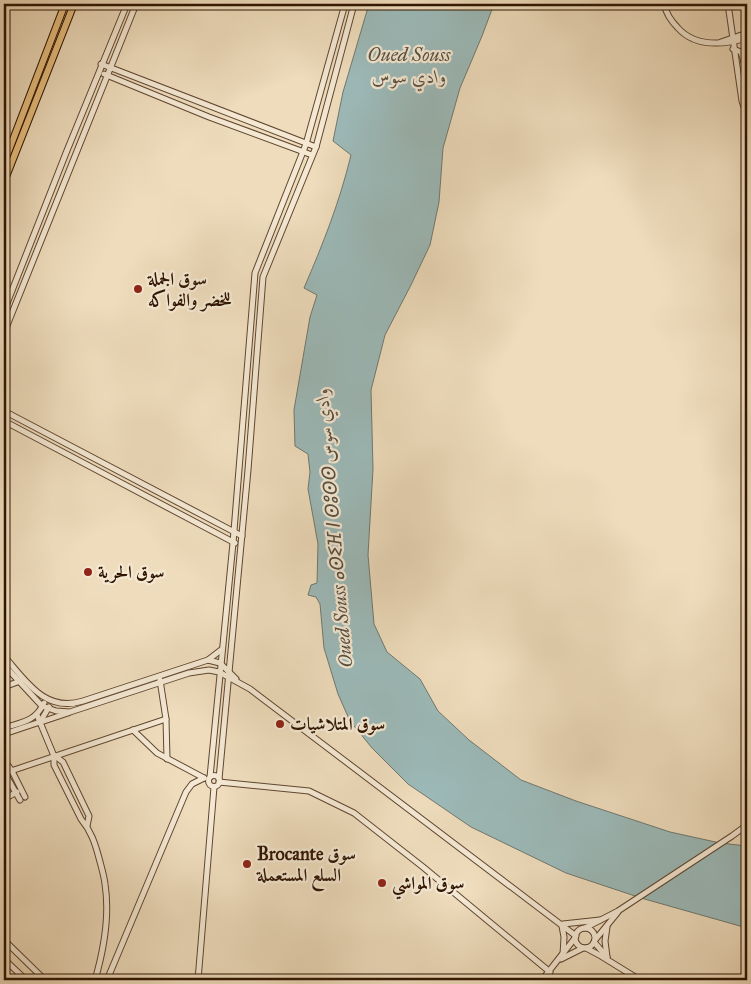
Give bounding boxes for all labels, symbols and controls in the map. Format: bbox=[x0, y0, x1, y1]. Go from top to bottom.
water label: Oued Souss وادي سوس bbox=[368, 43, 451, 92]
place label: سوق الجملة للخضر والفواكه bbox=[147, 268, 232, 312]
marker: سوق الجملة للخضر والفواكه bbox=[132, 283, 144, 295]
water label: Oued Souss ⴰⵙⵉⴼ ⵏ ⵙⵓⵙⵙ وادي سوس bbox=[310, 387, 361, 669]
place label: سوق الحرية bbox=[98, 561, 165, 584]
marker: سوق الحرية bbox=[82, 566, 94, 578]
place label: سوق المتلاشيات bbox=[290, 713, 385, 735]
marker: سوق المتلاشيات bbox=[274, 718, 286, 730]
place label: Brocante سوق السلع المستعملة bbox=[256, 843, 356, 892]
marker: Brocante سوق السلع المستعملة bbox=[241, 858, 253, 870]
place label: سوق المواشي bbox=[392, 872, 464, 900]
marker: سوق المواشي bbox=[376, 877, 388, 889]

